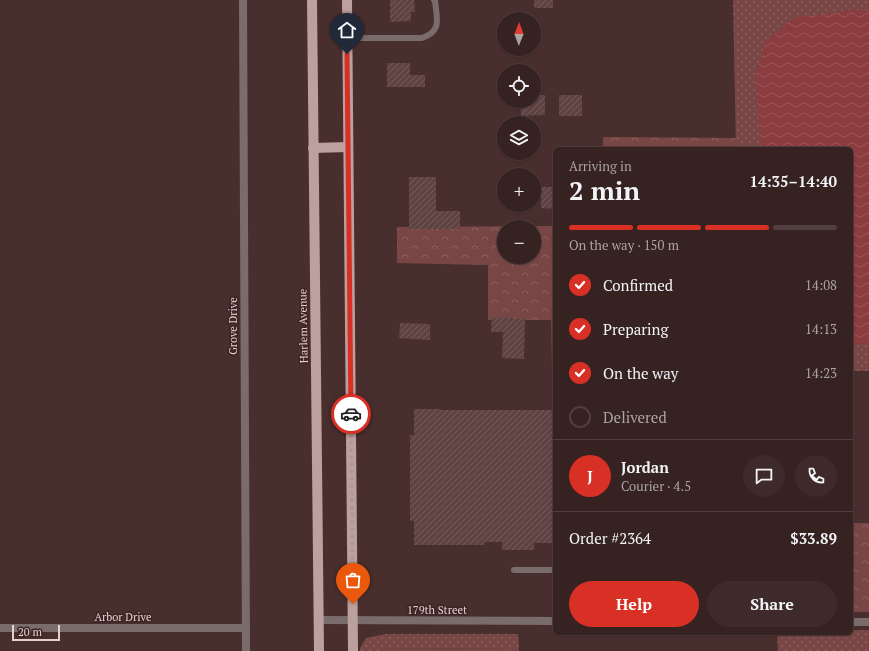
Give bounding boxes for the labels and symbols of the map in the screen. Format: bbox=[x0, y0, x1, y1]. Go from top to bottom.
north arrow bbox=[497, 12, 541, 56]
pin bbox=[330, 13, 364, 54]
street label: Harlem Avenue bbox=[295, 288, 311, 363]
street label: Grove Drive bbox=[226, 297, 240, 355]
courier bbox=[331, 394, 371, 434]
pin bbox=[336, 563, 370, 604]
street label: 179th Street bbox=[407, 603, 467, 617]
street label: Arbor Drive bbox=[95, 610, 152, 624]
scale bar bbox=[12, 623, 60, 642]

